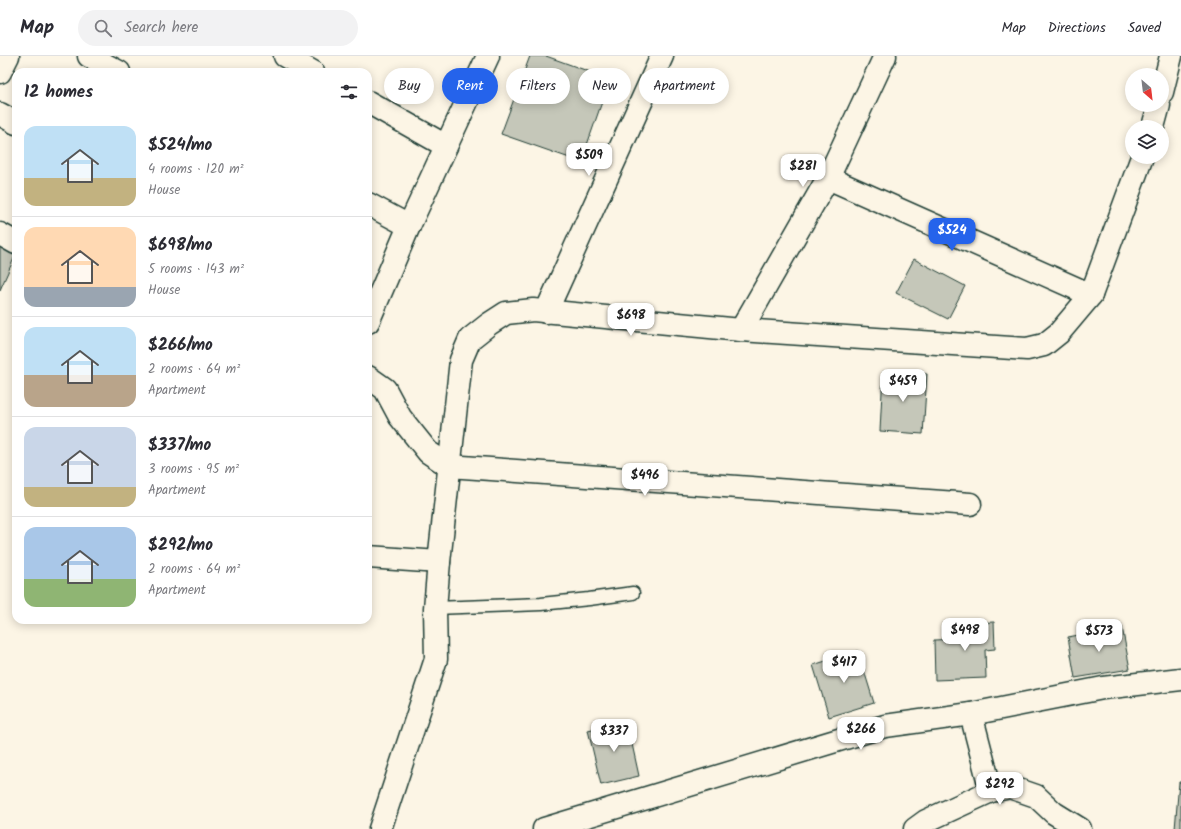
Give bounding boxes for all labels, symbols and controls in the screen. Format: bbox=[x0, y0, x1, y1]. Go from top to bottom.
search box bbox=[78, 10, 358, 46]
text: Map bbox=[20, 13, 54, 43]
text: Search here bbox=[124, 16, 198, 40]
icon: search bbox=[92, 17, 114, 39]
text: Map bbox=[1001, 17, 1026, 39]
text: Directions bbox=[1048, 17, 1106, 39]
text: Saved bbox=[1128, 17, 1161, 39]
chip: Buy bbox=[384, 68, 434, 104]
chip: Rent bbox=[442, 68, 498, 104]
chip: Filters bbox=[506, 68, 570, 104]
chip: New bbox=[578, 68, 631, 104]
chip: Apartment bbox=[639, 68, 729, 104]
north arrow bbox=[1125, 68, 1169, 112]
map controls bbox=[1125, 68, 1169, 164]
text: 12 homes bbox=[24, 79, 93, 106]
icon: filters bbox=[338, 81, 360, 103]
button: layers bbox=[1125, 120, 1169, 164]
text: $524/mo bbox=[148, 132, 212, 159]
icon: home bbox=[56, 142, 104, 190]
pin: $509 bbox=[565, 143, 613, 177]
text: $509 bbox=[575, 145, 603, 166]
pin: $281 bbox=[779, 154, 827, 188]
text: $281 bbox=[790, 156, 816, 177]
text: 4 rooms · 120 m² bbox=[148, 159, 244, 180]
text: House bbox=[148, 180, 180, 201]
pin: $524 bbox=[928, 218, 976, 252]
text: $524 bbox=[938, 220, 966, 241]
text: $698/mo bbox=[148, 232, 212, 259]
icon: home bbox=[56, 243, 104, 291]
text: 5 rooms · 143 m² bbox=[148, 259, 244, 280]
text: House bbox=[148, 280, 180, 301]
pin: $698 bbox=[607, 303, 655, 337]
text: $698 bbox=[617, 305, 646, 326]
text: $266/mo bbox=[148, 332, 213, 359]
icon: home bbox=[56, 343, 104, 391]
text: 2 rooms · 64 m² bbox=[148, 359, 240, 380]
pin: $459 bbox=[879, 369, 927, 403]
text: $459 bbox=[889, 371, 917, 392]
text: Apartment bbox=[148, 380, 206, 401]
text: $337/mo bbox=[148, 432, 211, 459]
icon: home bbox=[56, 443, 104, 491]
text: 3 rooms · 95 m² bbox=[148, 459, 239, 480]
pin: $496 bbox=[621, 463, 669, 497]
text: $496 bbox=[631, 465, 659, 486]
text: Apartment bbox=[148, 480, 206, 501]
text: $292/mo bbox=[148, 532, 213, 559]
icon: home bbox=[56, 543, 104, 591]
text: 2 rooms · 64 m² bbox=[148, 559, 240, 580]
text: Apartment bbox=[148, 580, 206, 601]
pin: $498 bbox=[941, 618, 989, 652]
pin: $573 bbox=[1075, 619, 1123, 653]
text: $498 bbox=[950, 620, 980, 641]
text: $573 bbox=[1085, 621, 1113, 642]
pin: $417 bbox=[820, 650, 868, 684]
text: $417 bbox=[832, 652, 856, 673]
pin: $266 bbox=[837, 717, 885, 751]
pin: $337 bbox=[590, 719, 638, 753]
text: $266 bbox=[846, 719, 876, 740]
text: $337 bbox=[600, 721, 628, 742]
pin: $292 bbox=[976, 772, 1024, 806]
text: $292 bbox=[985, 774, 1015, 795]

